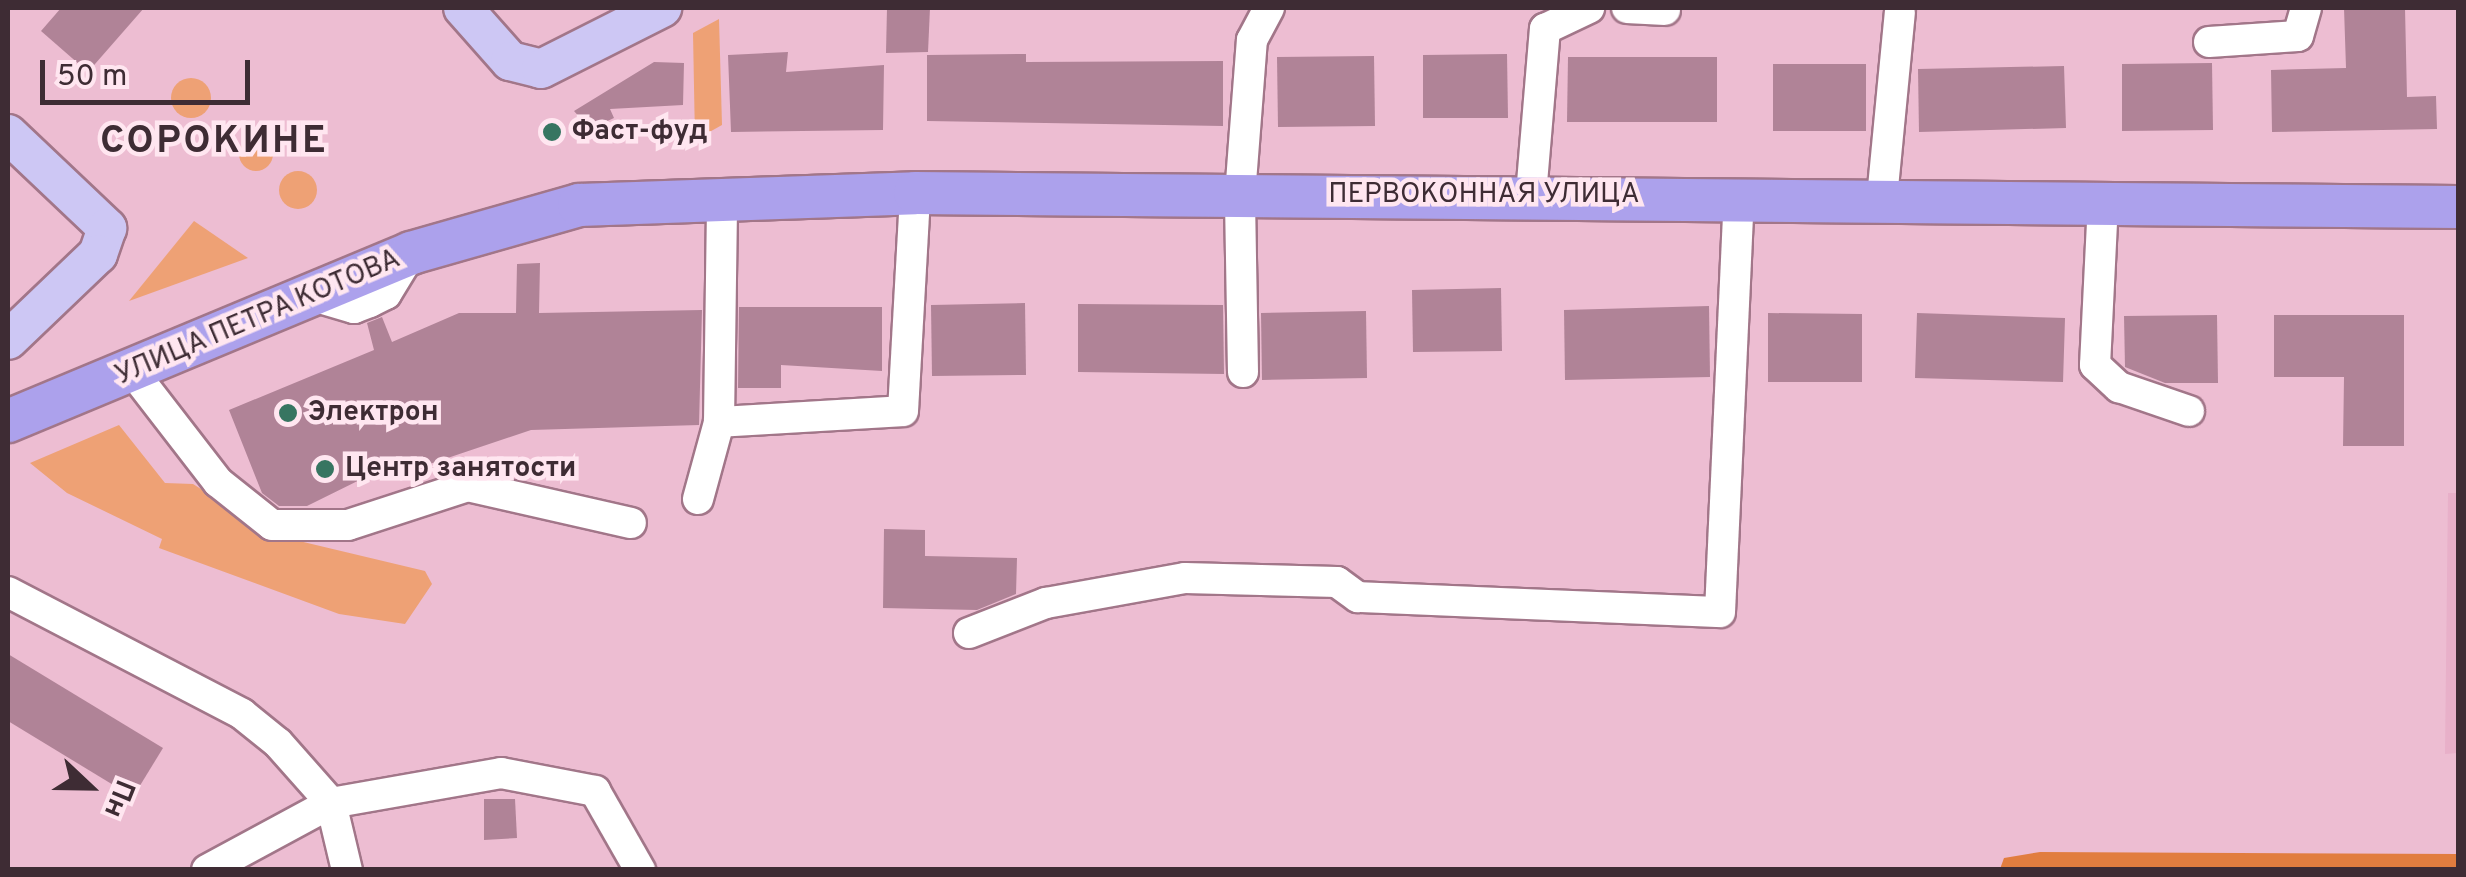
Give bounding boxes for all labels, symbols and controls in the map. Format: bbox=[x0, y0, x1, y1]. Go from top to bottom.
scale bar bbox=[45, 40, 255, 102]
text: 50 m bbox=[57, 59, 127, 96]
place label: Фаст-фуд bbox=[572, 115, 708, 149]
district label: СОРОКИНЕ bbox=[100, 120, 328, 166]
marker: Фаст-фуд bbox=[541, 121, 563, 143]
street label: ПЕРВОКОННАЯ УЛИЦА bbox=[1328, 178, 1640, 212]
street label: УЛИЦА ПЕТРА КОТОВА bbox=[109, 242, 407, 394]
place label: Электрон bbox=[308, 396, 439, 430]
marker: Электрон bbox=[277, 402, 299, 424]
place label: Центр занятости bbox=[345, 452, 576, 486]
marker: Центр занятости bbox=[314, 458, 336, 480]
north arrow bbox=[40, 737, 140, 837]
text: Пн bbox=[94, 774, 142, 822]

